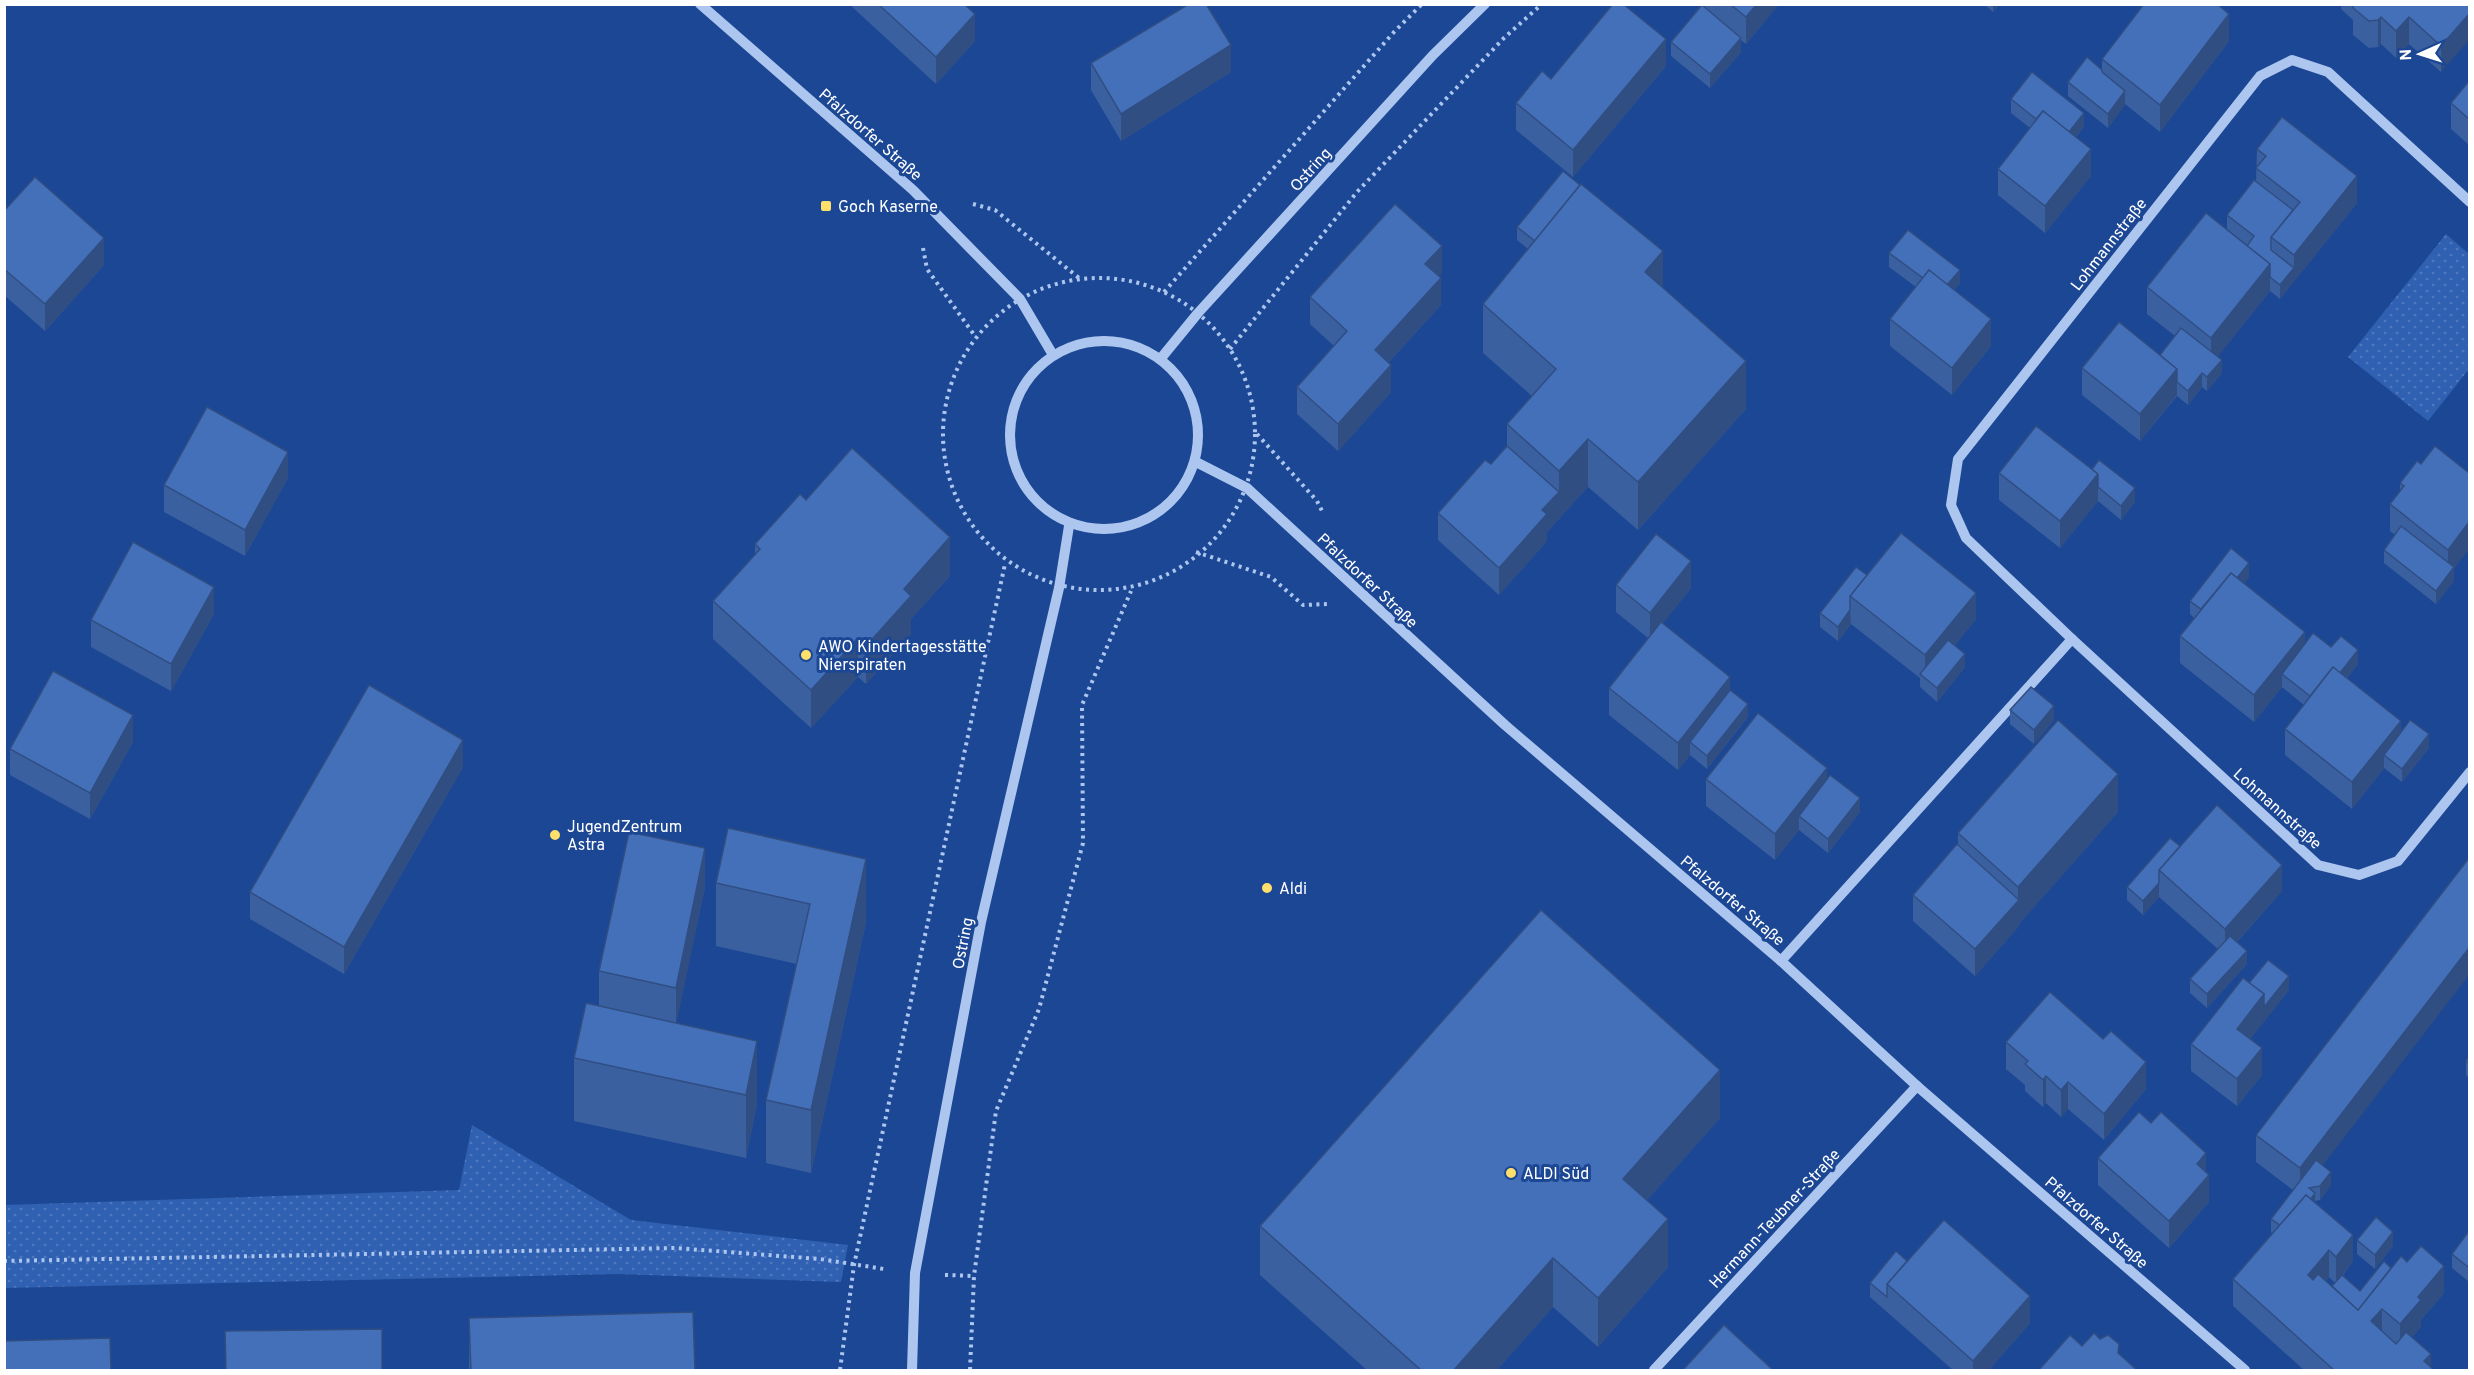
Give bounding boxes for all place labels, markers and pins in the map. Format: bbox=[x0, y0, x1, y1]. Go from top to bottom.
place label: Goch Kaserne bbox=[838, 198, 938, 218]
marker: Goch Kaserne bbox=[819, 199, 833, 213]
place label: AWO Kindertagesstätte Nierspiraten bbox=[818, 638, 987, 676]
marker: AWO Kindertagesstätte Nierspiraten bbox=[799, 648, 813, 662]
place label: JugendZentrum Astra bbox=[567, 818, 682, 856]
marker: JugendZentrum Astra bbox=[548, 828, 562, 842]
place label: Aldi bbox=[1279, 880, 1307, 900]
marker: Aldi bbox=[1260, 881, 1274, 895]
place label: ALDI Süd bbox=[1523, 1165, 1589, 1185]
marker: ALDI Süd bbox=[1504, 1166, 1518, 1180]

